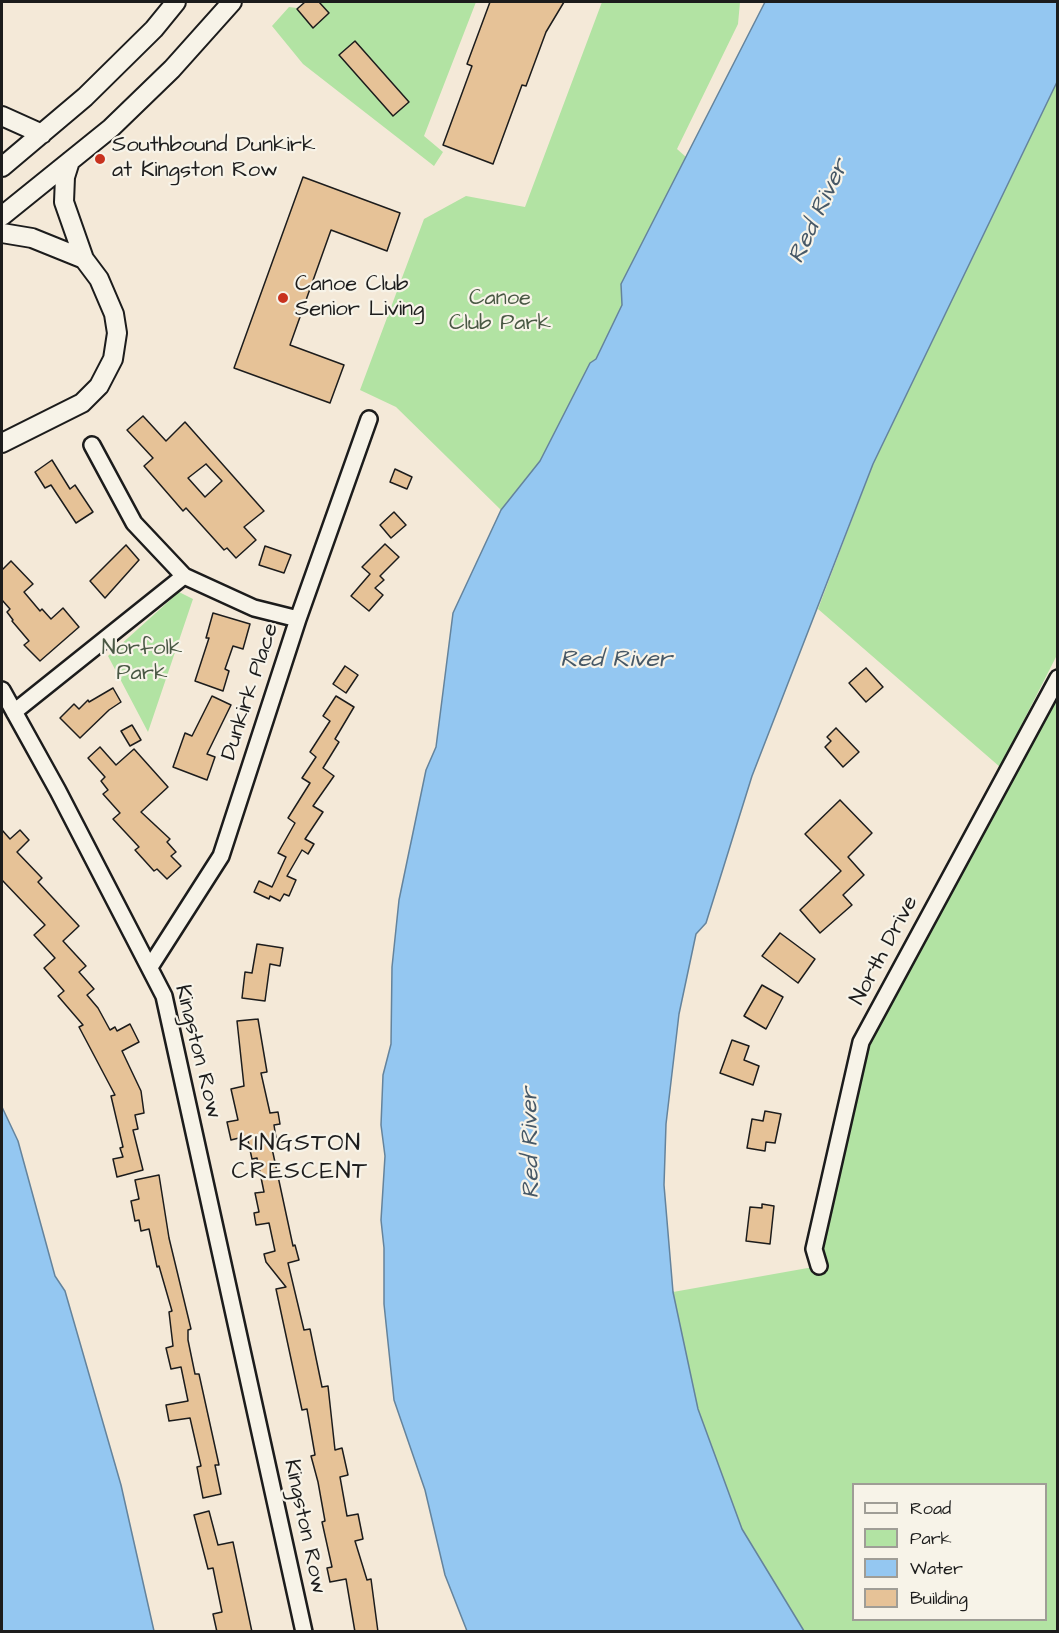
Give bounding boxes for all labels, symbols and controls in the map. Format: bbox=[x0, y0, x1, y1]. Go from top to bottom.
place label: Southbound Dunkirk at Kingston Row bbox=[112, 133, 315, 184]
marker: Southbound Dunkirk at Kingston Row bbox=[93, 152, 107, 166]
water label: Red River bbox=[783, 155, 857, 269]
place label: Canoe Club Senior Living bbox=[295, 272, 424, 324]
park label: Canoe Club Park bbox=[449, 286, 551, 338]
marker: Canoe Club Senior Living bbox=[276, 291, 290, 305]
street label: Dunkirk Place bbox=[216, 620, 286, 764]
park label: Norfolk Park bbox=[102, 636, 182, 688]
water label: Red River bbox=[560, 647, 672, 675]
street label: North Drive bbox=[845, 892, 925, 1010]
street label: Kingston Row bbox=[168, 982, 226, 1122]
water label: Red River bbox=[517, 1087, 547, 1199]
district label: KINGSTON CRESCENT bbox=[232, 1131, 368, 1187]
street label: Kingston Row bbox=[277, 1457, 331, 1597]
legend bbox=[852, 1483, 1047, 1621]
text: Road bbox=[910, 1496, 951, 1521]
text: Park bbox=[910, 1526, 952, 1551]
text: Water bbox=[910, 1556, 963, 1581]
text: Building bbox=[910, 1586, 968, 1611]

